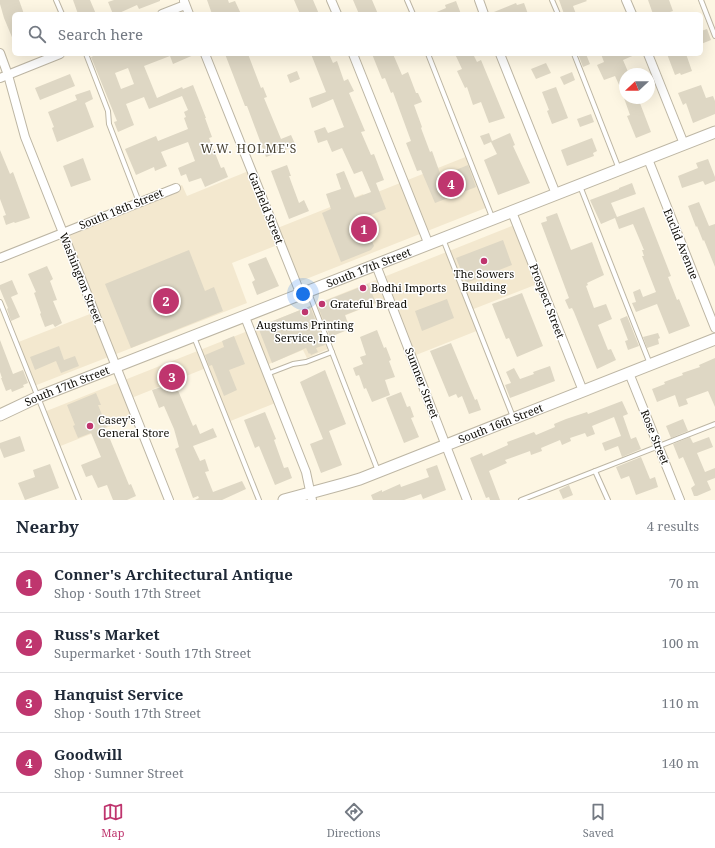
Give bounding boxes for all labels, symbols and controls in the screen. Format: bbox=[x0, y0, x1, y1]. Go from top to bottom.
search box bbox=[12, 12, 703, 56]
icon: search bbox=[26, 23, 48, 45]
text: Search here bbox=[58, 24, 143, 44]
north arrow bbox=[619, 68, 655, 104]
district label: W.W. HOLME'S bbox=[201, 140, 297, 157]
pin: 4 bbox=[438, 169, 464, 199]
street label: Garfield Street bbox=[245, 170, 288, 246]
street label: South 18th Street bbox=[76, 185, 165, 232]
street label: Euclid Avenue bbox=[660, 206, 703, 282]
pin: 1 bbox=[351, 214, 377, 244]
street label: Washington Street bbox=[56, 230, 106, 325]
street label: South 17th Street bbox=[324, 244, 413, 291]
marker: The Sowers Building bbox=[479, 256, 489, 266]
street label: Prospect Street bbox=[526, 261, 569, 340]
place label: The Sowers Building bbox=[454, 266, 514, 294]
place label: Bodhi Imports bbox=[371, 280, 446, 295]
marker: Bodhi Imports bbox=[358, 283, 368, 293]
your location bbox=[293, 284, 313, 304]
pin: 2 bbox=[153, 286, 179, 316]
place label: Grateful Bread bbox=[330, 296, 408, 311]
marker: Grateful Bread bbox=[317, 299, 327, 309]
marker: Augstums Printing Service, Inc bbox=[300, 307, 310, 317]
place label: Augstums Printing Service, Inc bbox=[256, 317, 354, 345]
street label: Sumner Street bbox=[402, 345, 443, 421]
street label: South 17th Street bbox=[22, 362, 111, 409]
pin: 3 bbox=[159, 362, 185, 392]
street label: South 16th Street bbox=[456, 400, 545, 447]
street label: Rose Street bbox=[638, 407, 673, 467]
place label: Casey's General Store bbox=[98, 412, 170, 440]
marker: Casey's General Store bbox=[85, 421, 95, 431]
text: Nearby bbox=[16, 515, 79, 538]
text: 4 results bbox=[647, 517, 699, 535]
text: Conner's Architectural Antique bbox=[54, 564, 293, 584]
text: 1 bbox=[25, 574, 33, 592]
text: 70 m bbox=[669, 574, 699, 592]
text: Shop · South 17th Street bbox=[54, 584, 201, 602]
text: Russ's Market bbox=[54, 624, 160, 644]
text: 2 bbox=[25, 634, 33, 652]
text: 100 m bbox=[662, 634, 699, 652]
text: Supermarket · South 17th Street bbox=[54, 644, 251, 662]
text: Hanquist Service bbox=[54, 684, 183, 704]
text: 3 bbox=[25, 694, 33, 712]
text: 110 m bbox=[662, 694, 699, 712]
text: Shop · South 17th Street bbox=[54, 704, 201, 722]
text: Goodwill bbox=[54, 744, 122, 764]
text: 4 bbox=[25, 754, 33, 772]
text: 140 m bbox=[662, 754, 699, 772]
text: Shop · Sumner Street bbox=[54, 764, 184, 782]
tab: Map bbox=[101, 801, 124, 840]
tab: Directions bbox=[327, 801, 380, 840]
tab: Saved bbox=[583, 801, 614, 840]

